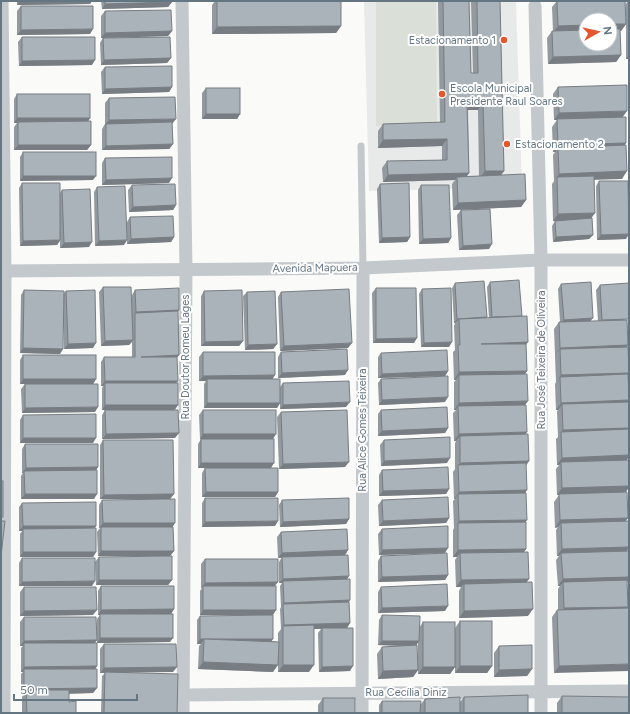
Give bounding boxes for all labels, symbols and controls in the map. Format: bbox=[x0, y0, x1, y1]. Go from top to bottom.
north arrow bbox=[578, 12, 618, 52]
text: N bbox=[600, 26, 614, 36]
place label: Estacionamento 1 bbox=[409, 34, 496, 47]
marker: Estacionamento 1 bbox=[499, 35, 509, 45]
place label: Escola Municipal Presidente Raul Soares bbox=[450, 82, 563, 108]
marker: Escola Municipal Presidente Raul Soares bbox=[437, 89, 447, 99]
place label: Estacionamento 2 bbox=[515, 138, 604, 151]
marker: Estacionamento 2 bbox=[502, 139, 512, 149]
street label: Avenida Mapuera bbox=[272, 261, 358, 275]
street label: Rua José Teixeira de Oliveira bbox=[535, 290, 548, 430]
street label: Rua Doutor Romeu Lages bbox=[179, 295, 192, 419]
street label: Rua Alice Gomes Teixeira bbox=[356, 368, 369, 492]
scale bar bbox=[14, 676, 137, 702]
text: 50 m bbox=[20, 683, 48, 697]
street label: Rua Cecília Diniz bbox=[365, 686, 447, 699]

